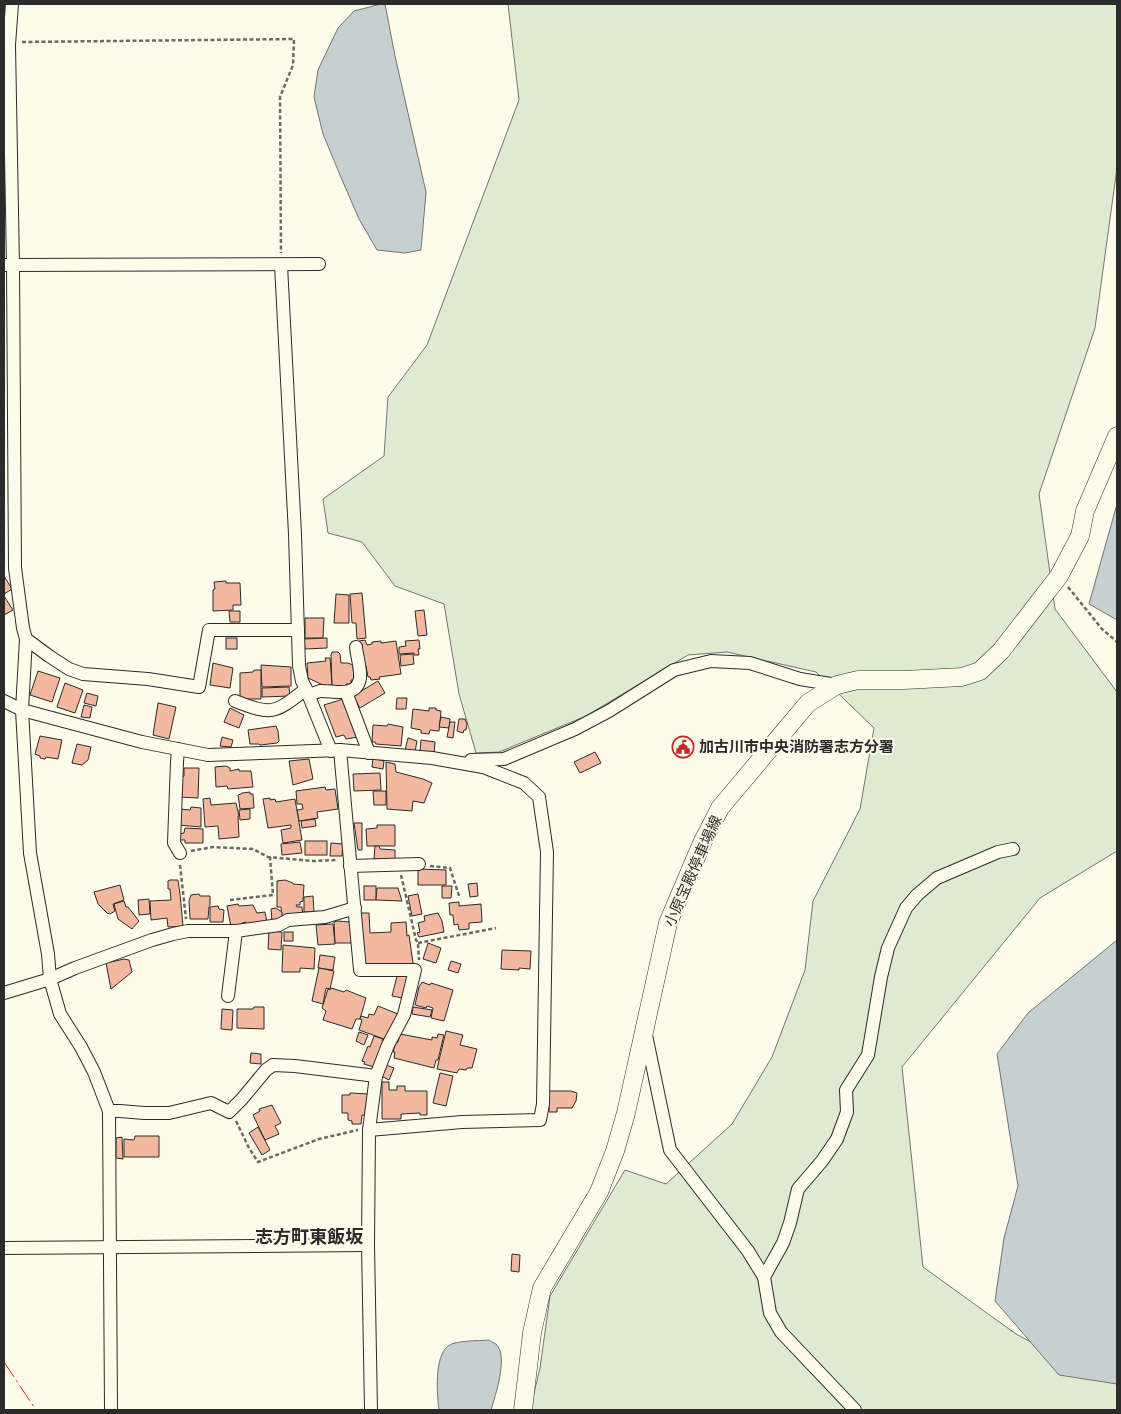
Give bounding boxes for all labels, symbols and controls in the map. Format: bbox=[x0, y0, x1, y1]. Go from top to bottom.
public building icon: 加古川市中央消防署志方分署 bbox=[671, 735, 695, 759]
place label: 加古川市中央消防署志方分署 bbox=[699, 738, 894, 756]
street label: 小原宝殿停車場線 bbox=[660, 813, 726, 929]
district label: 志方町東飯坂 bbox=[255, 1226, 364, 1247]

